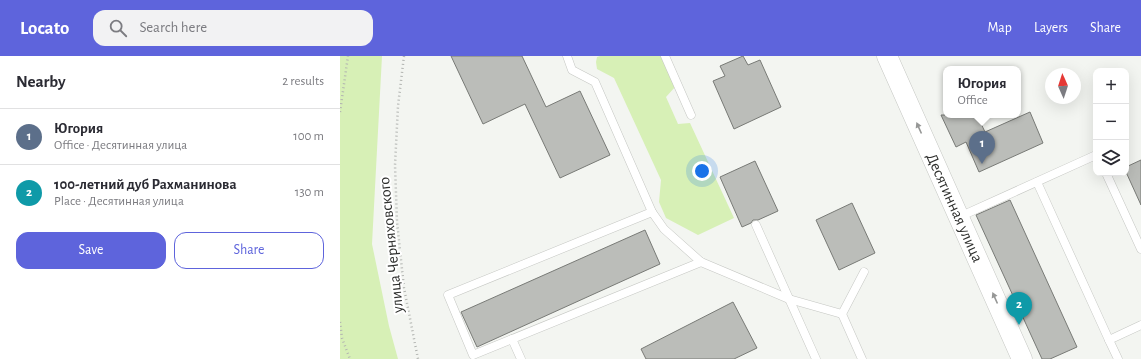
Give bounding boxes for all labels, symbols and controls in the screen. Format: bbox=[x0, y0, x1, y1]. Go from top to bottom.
search box bbox=[93, 10, 373, 46]
icon: search bbox=[107, 17, 129, 39]
text: Locato bbox=[20, 19, 69, 38]
text: Search here bbox=[139, 20, 207, 35]
text: Map bbox=[987, 21, 1012, 35]
text: Layers bbox=[1034, 21, 1068, 35]
text: Share bbox=[1090, 21, 1121, 35]
popup bbox=[943, 66, 1021, 118]
north arrow bbox=[1045, 68, 1081, 104]
map controls bbox=[1093, 68, 1129, 176]
button: + bbox=[1093, 68, 1129, 104]
text: Nearby bbox=[16, 73, 66, 90]
text: 2 results bbox=[282, 75, 324, 88]
text: Югория bbox=[957, 76, 1007, 91]
text: Office bbox=[957, 94, 988, 107]
button: − bbox=[1093, 104, 1129, 140]
text: Югория bbox=[54, 121, 103, 136]
one-way arrow bbox=[916, 122, 922, 134]
text: 1 bbox=[27, 130, 31, 143]
text: 100 m bbox=[293, 130, 324, 143]
pin: 1 bbox=[969, 131, 995, 164]
text: Office · Десятинная улица bbox=[54, 139, 187, 152]
button: layers bbox=[1093, 140, 1129, 176]
street label: Десятинная улица bbox=[923, 151, 986, 265]
your location bbox=[692, 161, 712, 181]
street label: улица Черняховского bbox=[376, 176, 407, 315]
text: 100-летний дуб Рахманинова bbox=[54, 177, 237, 192]
text: 2 bbox=[26, 186, 32, 199]
text: 130 m bbox=[295, 186, 324, 199]
text: Place · Десятинная улица bbox=[54, 195, 184, 208]
button: Save bbox=[16, 232, 166, 269]
button: Share bbox=[174, 232, 324, 269]
one-way arrow bbox=[992, 292, 998, 303]
pin: 2 bbox=[1006, 292, 1032, 325]

